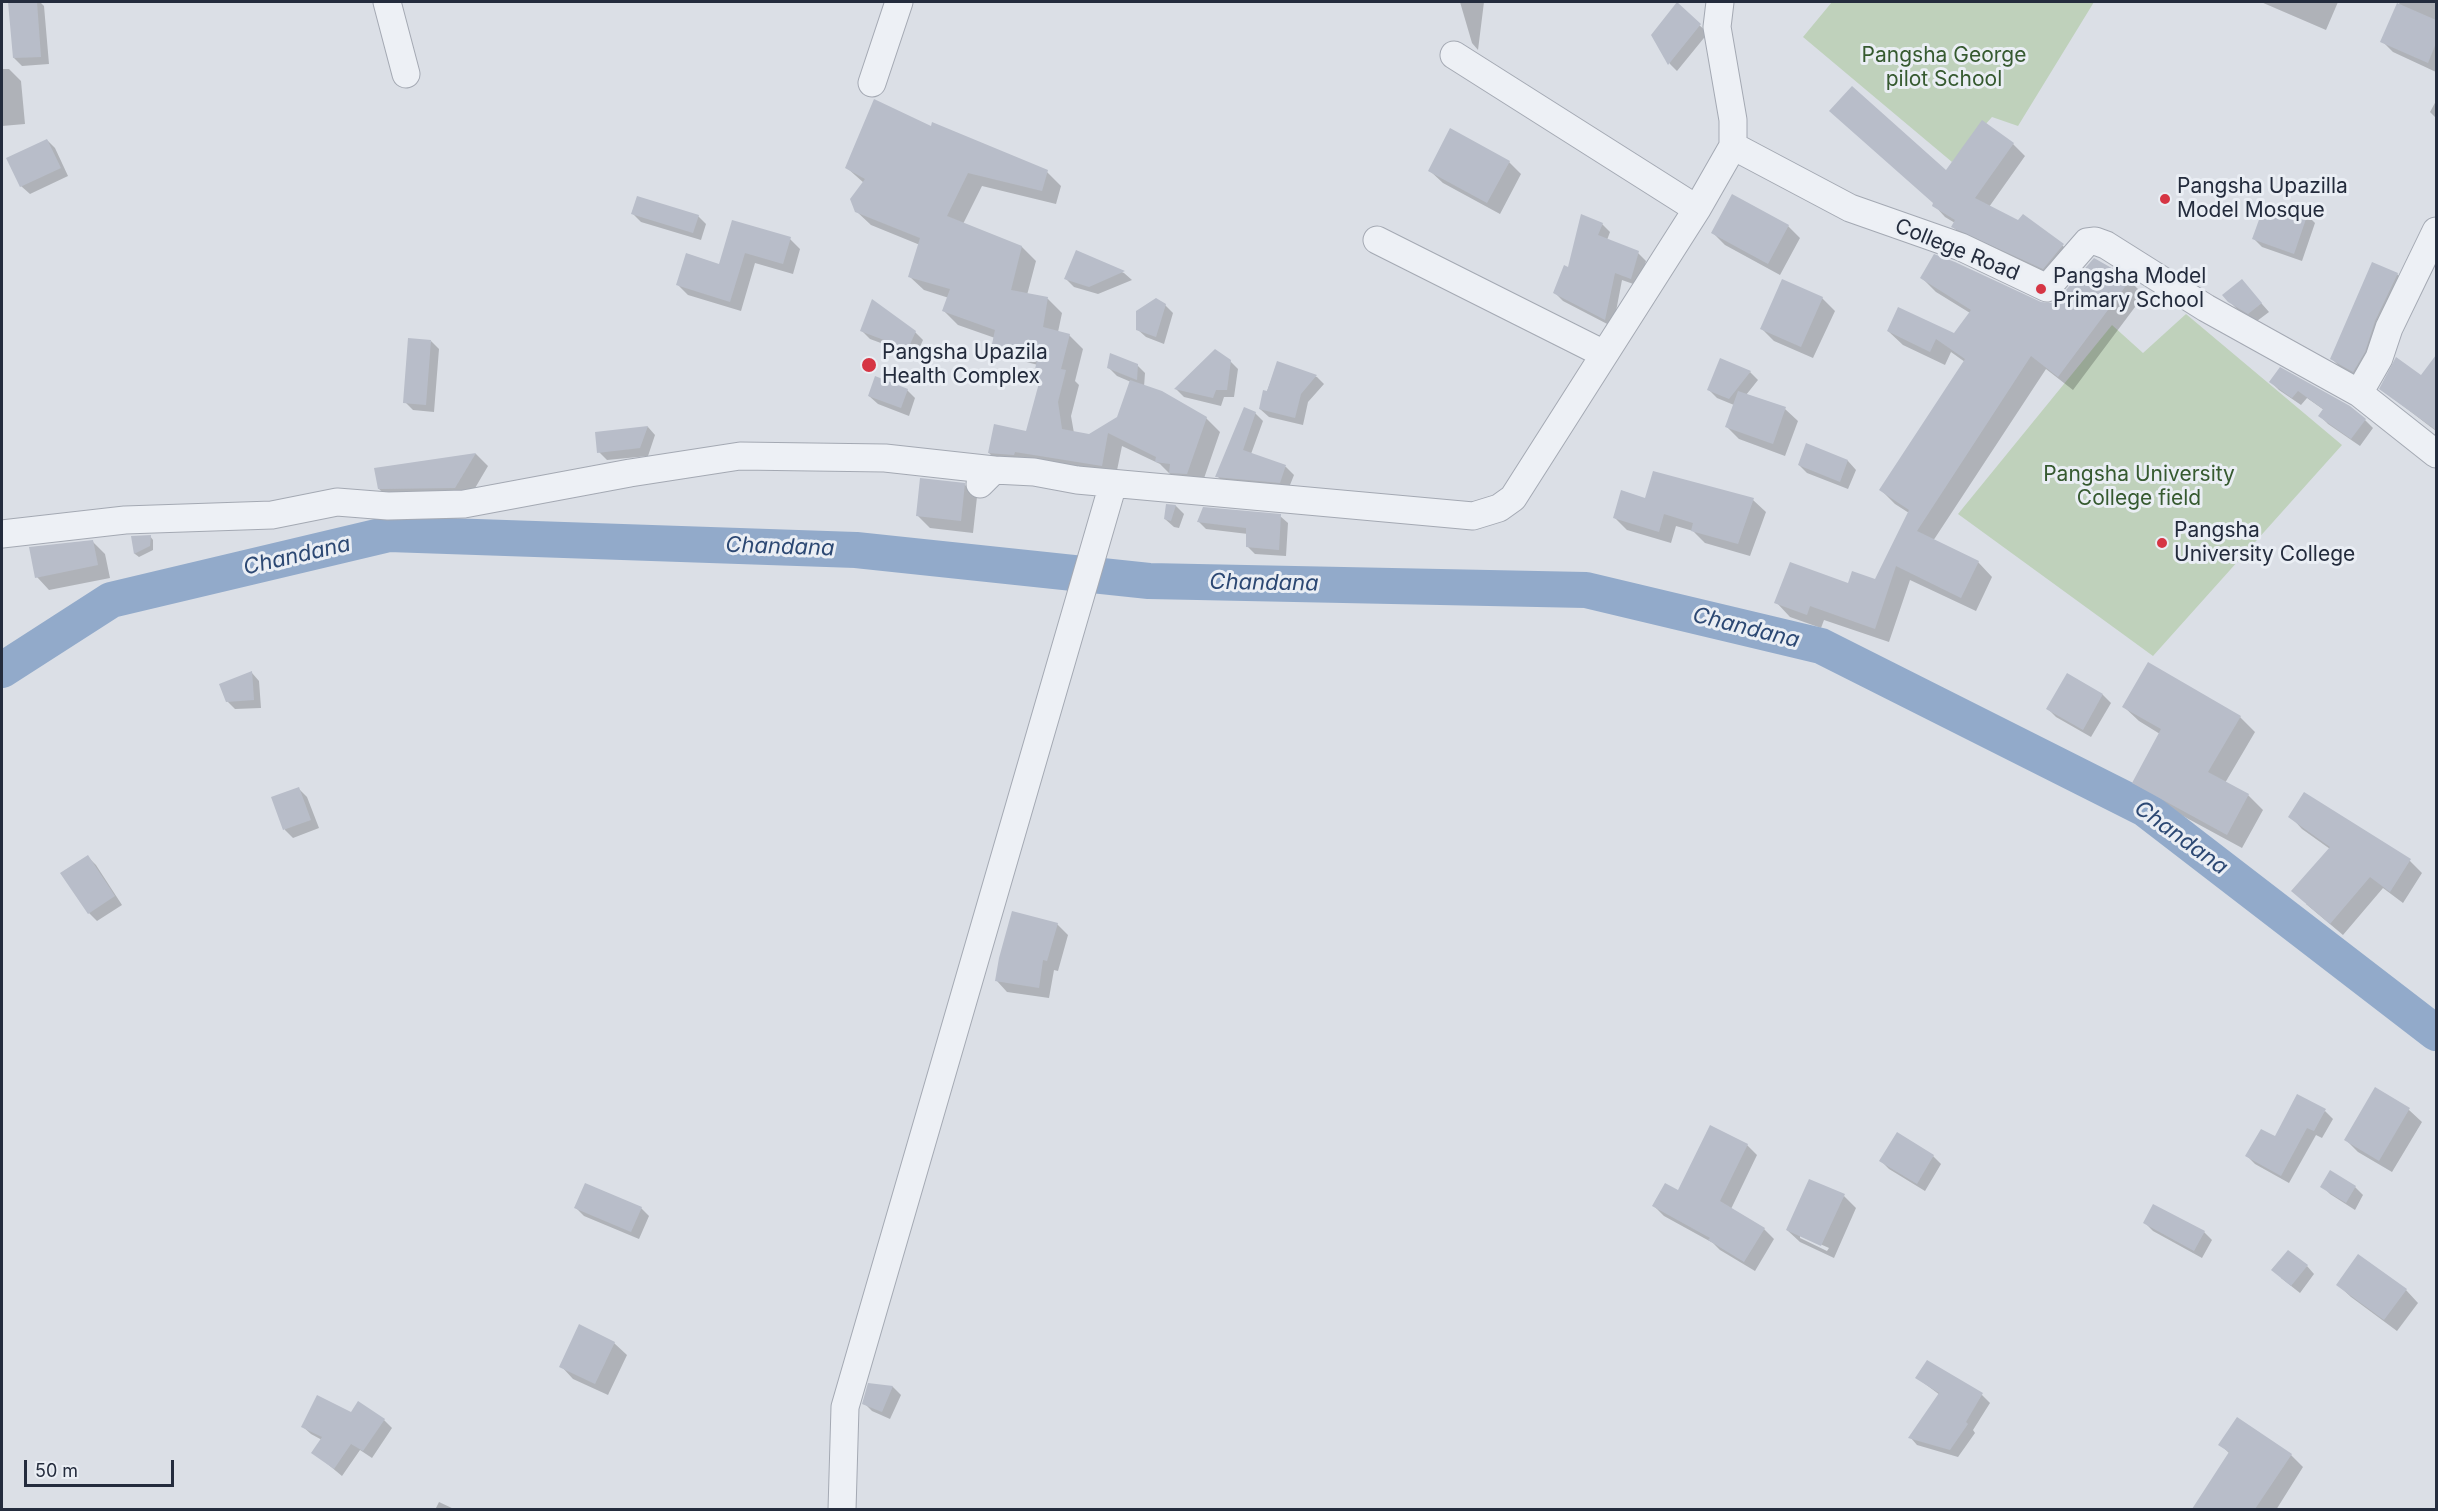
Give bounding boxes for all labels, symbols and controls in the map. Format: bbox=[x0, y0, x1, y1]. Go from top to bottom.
park label: Pangsha George pilot School bbox=[1862, 43, 2026, 93]
place label: Pangsha Upazilla Model Mosque bbox=[2177, 174, 2348, 224]
marker: Pangsha Upazilla Model Mosque bbox=[2158, 192, 2172, 206]
street label: College Road bbox=[1891, 214, 2023, 286]
place label: Pangsha Model Primary School bbox=[2053, 264, 2206, 314]
marker: Pangsha Model Primary School bbox=[2034, 282, 2048, 296]
place label: Pangsha Upazila Health Complex bbox=[882, 340, 1048, 390]
marker: Pangsha Upazila Health Complex bbox=[860, 356, 878, 374]
park label: Pangsha University College field bbox=[2043, 462, 2235, 512]
place label: Pangsha University College bbox=[2174, 518, 2355, 568]
water label: Chandana bbox=[241, 531, 353, 581]
water label: Chandana bbox=[725, 532, 835, 562]
marker: Pangsha University College bbox=[2155, 536, 2169, 550]
water label: Chandana bbox=[1209, 569, 1319, 597]
water label: Chandana bbox=[1690, 602, 1802, 654]
water label: Chandana bbox=[2129, 795, 2233, 881]
scale bar bbox=[27, 1448, 177, 1486]
text: 50 m bbox=[35, 1460, 78, 1481]

